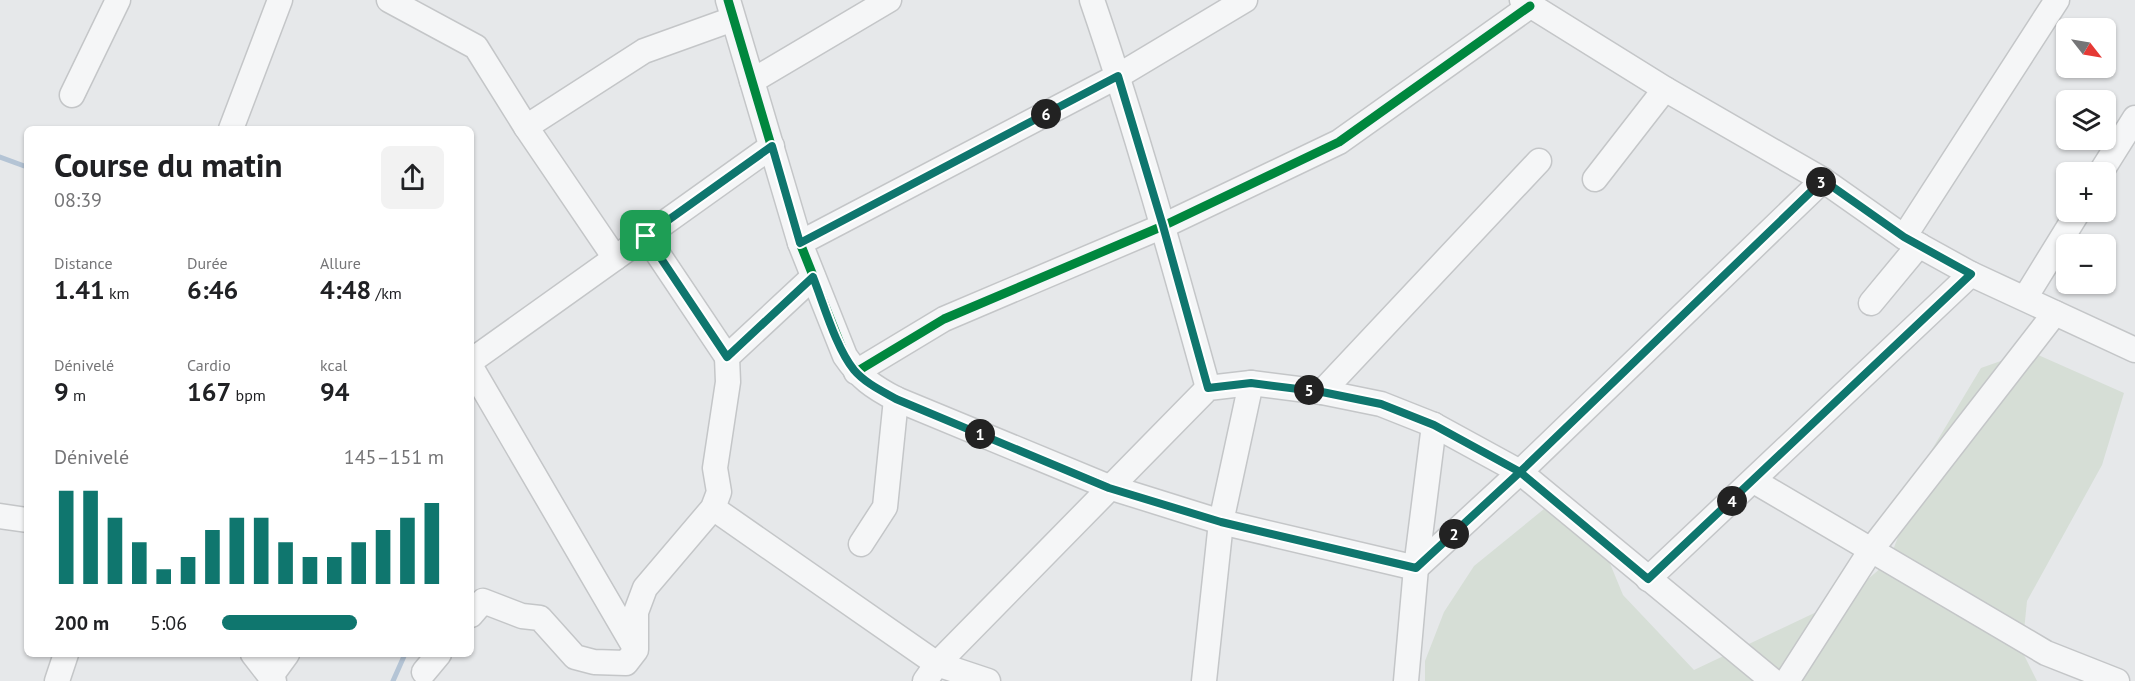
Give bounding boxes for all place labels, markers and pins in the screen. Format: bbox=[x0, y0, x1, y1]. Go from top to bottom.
pin: 6 bbox=[1031, 99, 1061, 129]
pin: 3 bbox=[1806, 167, 1836, 197]
pin bbox=[620, 210, 671, 261]
pin: 5 bbox=[1294, 375, 1324, 405]
pin: 1 bbox=[965, 419, 995, 449]
pin: 4 bbox=[1717, 486, 1747, 516]
pin: 2 bbox=[1439, 519, 1469, 549]

